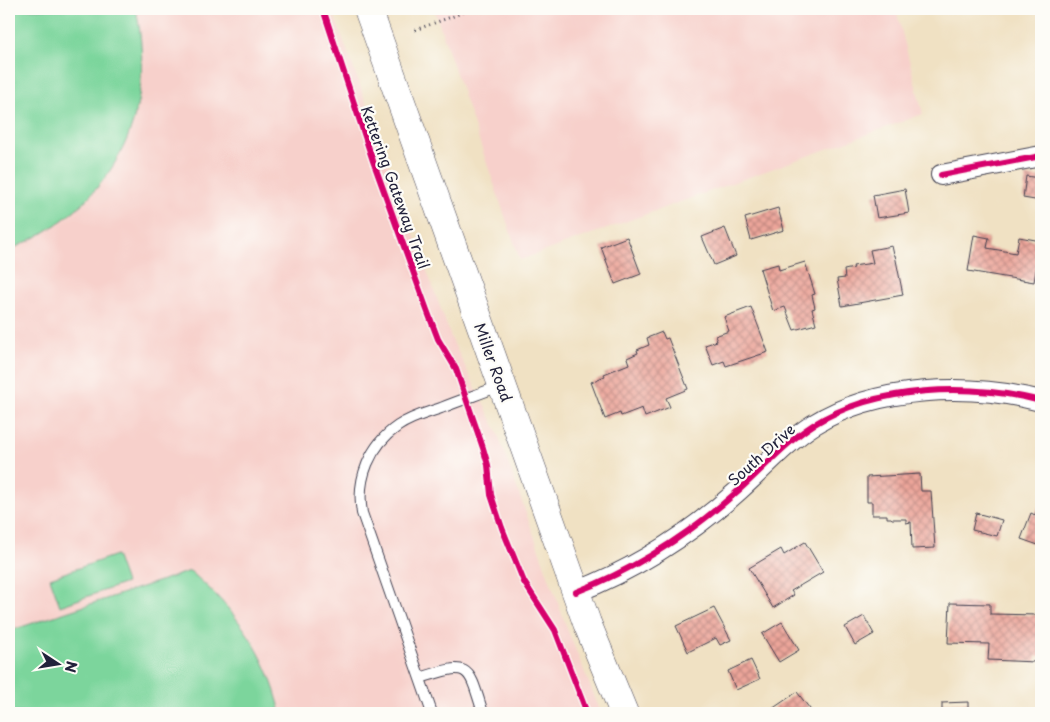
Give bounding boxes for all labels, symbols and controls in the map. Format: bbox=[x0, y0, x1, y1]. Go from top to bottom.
street label: Kettering Gateway Trail bbox=[356, 102, 436, 272]
street label: Miller Road bbox=[469, 319, 519, 405]
street label: South Drive bbox=[722, 417, 800, 491]
north arrow bbox=[32, 640, 82, 690]
text: N bbox=[60, 659, 83, 674]

